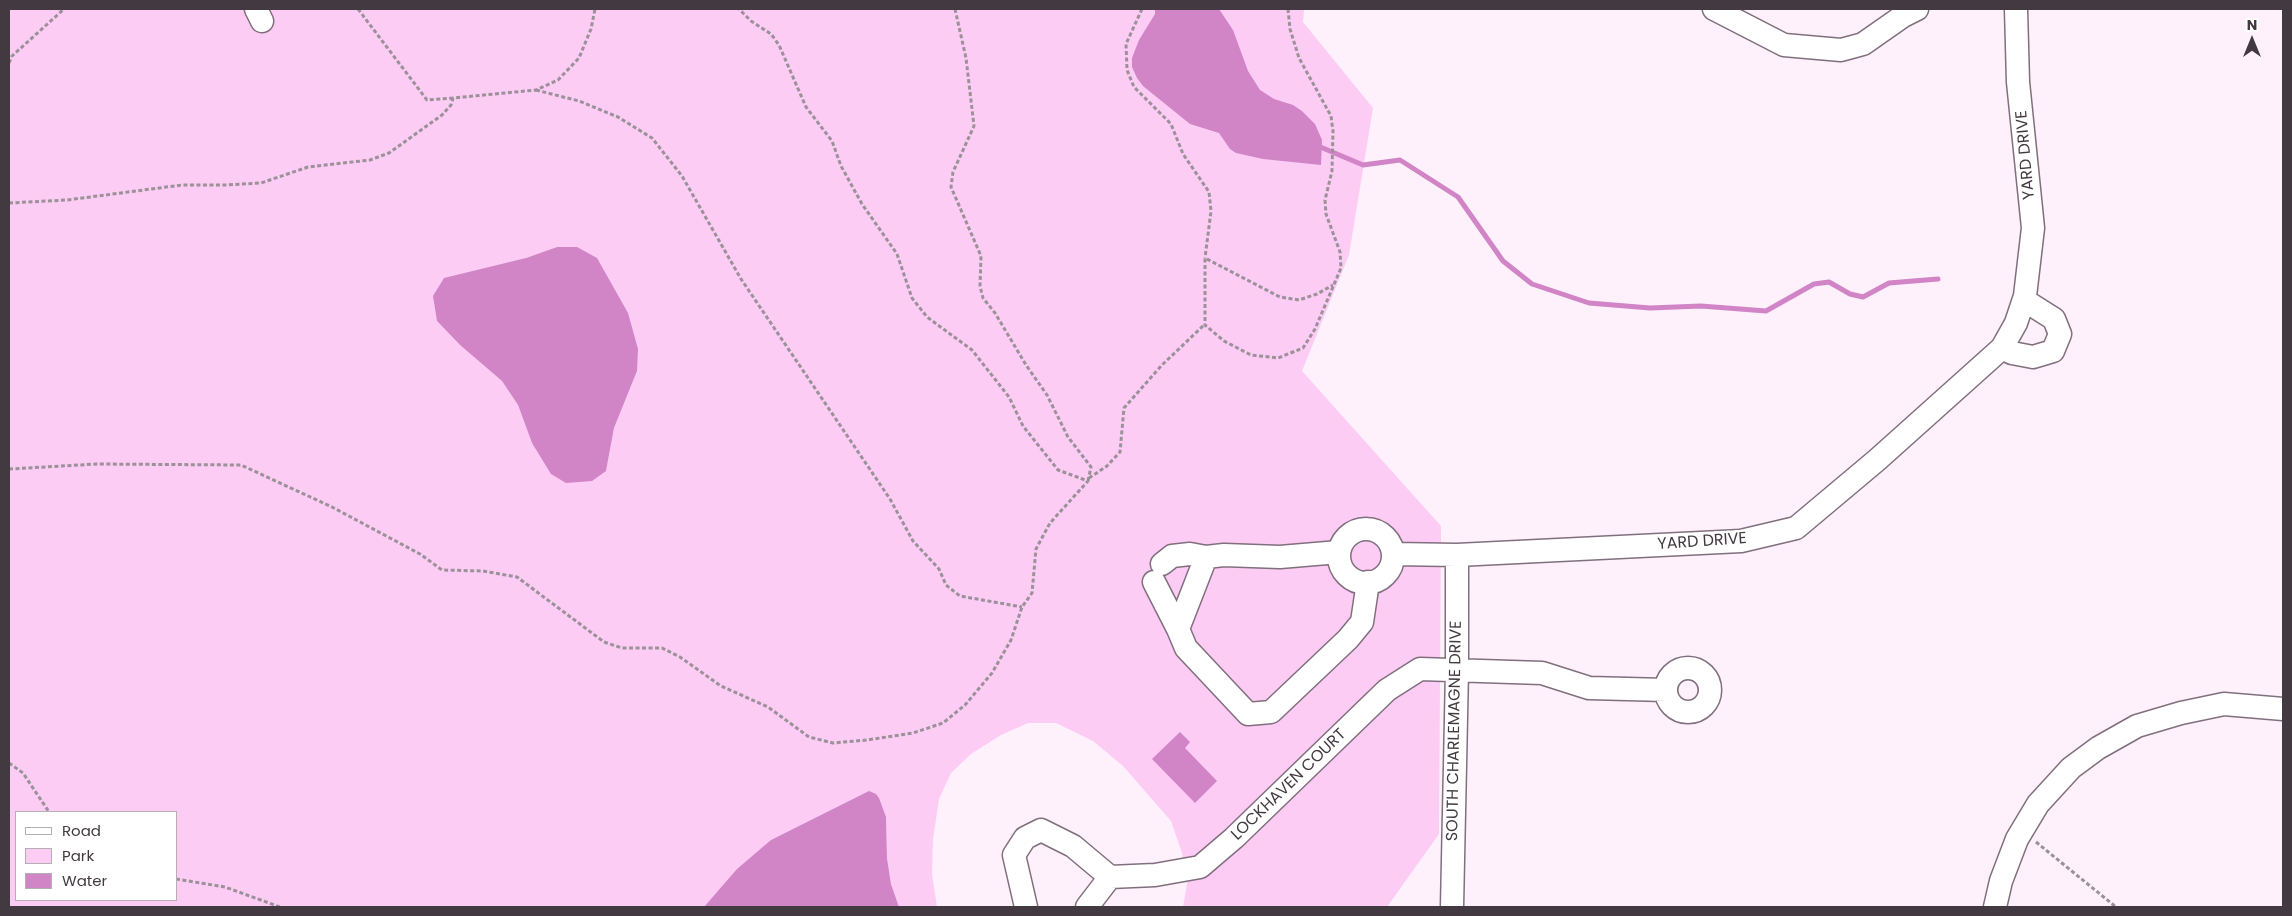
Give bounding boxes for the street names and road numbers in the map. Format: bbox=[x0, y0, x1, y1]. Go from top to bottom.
street label: YARD DRIVE bbox=[2013, 110, 2039, 200]
street label: YARD DRIVE bbox=[1657, 529, 1747, 555]
street label: SOUTH CHARLEMAGNE DRIVE bbox=[1443, 621, 1467, 841]
street label: LOCKHAVEN COURT bbox=[1228, 725, 1350, 845]

